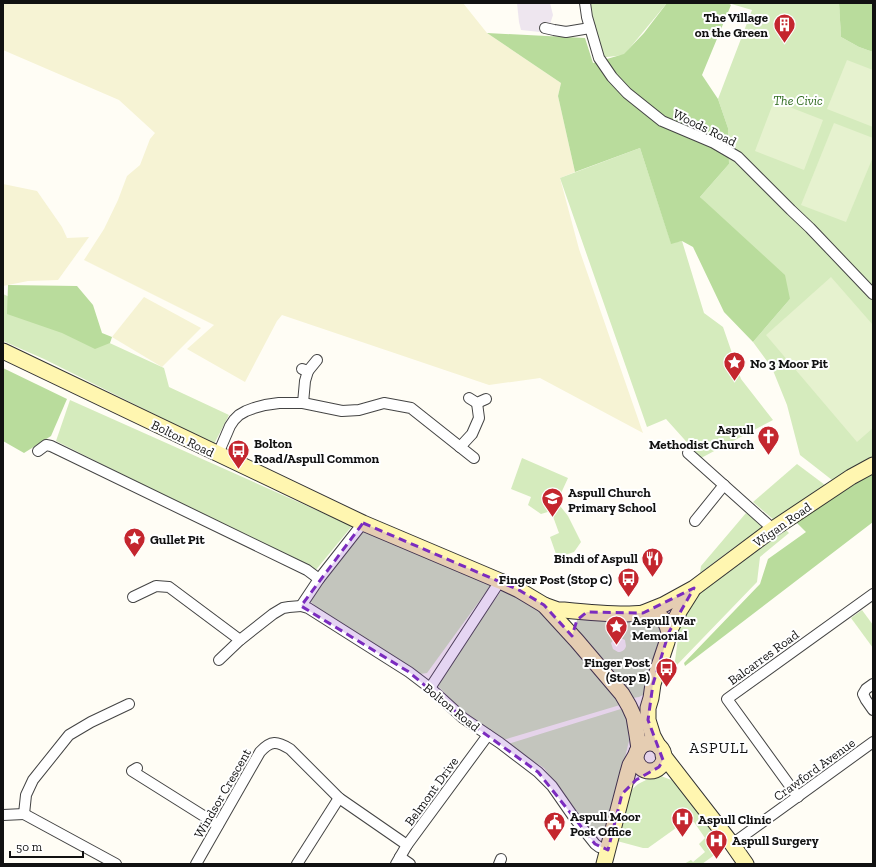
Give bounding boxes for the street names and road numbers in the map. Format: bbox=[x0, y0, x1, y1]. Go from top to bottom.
street label: Woods Road bbox=[671, 106, 739, 149]
street label: Bolton Road bbox=[149, 417, 217, 460]
street label: Wigan Road bbox=[750, 499, 814, 550]
street label: Balcarres Road bbox=[725, 627, 801, 688]
street label: Bolton Road bbox=[421, 680, 483, 735]
street label: Crawford Avenue bbox=[771, 735, 858, 804]
street label: Windsor Crescent bbox=[191, 746, 254, 841]
street label: Belmont Drive bbox=[401, 754, 461, 829]

